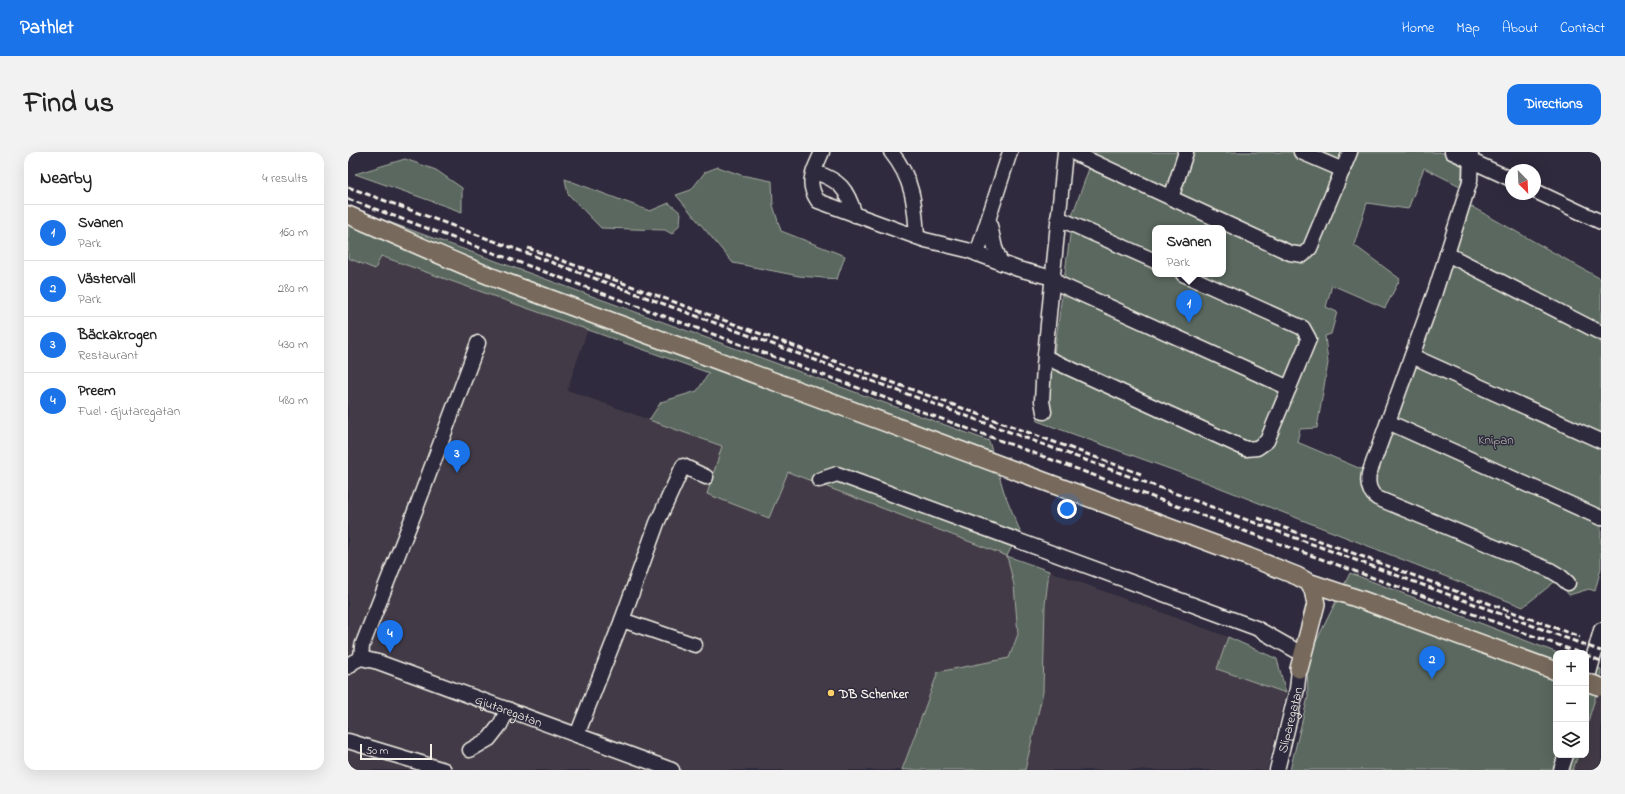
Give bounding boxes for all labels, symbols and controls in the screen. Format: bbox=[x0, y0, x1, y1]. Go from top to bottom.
text: Pathlet bbox=[20, 15, 74, 42]
text: Home bbox=[1402, 18, 1434, 39]
text: Map bbox=[1456, 18, 1480, 39]
text: About bbox=[1502, 18, 1538, 39]
text: Contact bbox=[1560, 18, 1605, 39]
text: Find us bbox=[24, 84, 114, 125]
button: Directions bbox=[1507, 84, 1601, 125]
north arrow bbox=[1505, 164, 1541, 200]
text: Nearby bbox=[40, 166, 92, 191]
text: 4 results bbox=[262, 169, 308, 188]
text: Svanen bbox=[78, 212, 123, 234]
text: 1 bbox=[51, 223, 55, 242]
text: 160 m bbox=[279, 223, 308, 242]
popup bbox=[1152, 225, 1226, 277]
text: Svanen bbox=[1166, 231, 1212, 253]
text: Park bbox=[78, 234, 102, 253]
text: Park bbox=[1166, 253, 1190, 272]
text: Västervall bbox=[78, 268, 136, 290]
text: 2 bbox=[50, 279, 56, 298]
text: 280 m bbox=[278, 279, 308, 298]
text: Park bbox=[78, 290, 102, 309]
pin: 1 bbox=[1176, 290, 1202, 323]
text: Bäckakrogen bbox=[78, 324, 157, 346]
text: 3 bbox=[50, 335, 56, 354]
text: 430 m bbox=[278, 335, 308, 354]
text: Restaurant bbox=[78, 346, 138, 365]
text: Preem bbox=[78, 380, 116, 402]
text: 4 bbox=[50, 391, 56, 410]
text: 480 m bbox=[279, 391, 308, 410]
text: Fuel · Gjutaregatan bbox=[78, 402, 180, 421]
park label: Knipan bbox=[1478, 431, 1514, 450]
pin: 3 bbox=[444, 440, 470, 473]
your location bbox=[1057, 499, 1077, 519]
pin: 4 bbox=[377, 620, 403, 653]
pin: 2 bbox=[1419, 646, 1445, 679]
map controls bbox=[1553, 650, 1589, 758]
button: + bbox=[1553, 650, 1589, 686]
place label: DB Schenker bbox=[838, 685, 910, 704]
street label: Sliparegatan bbox=[1274, 685, 1308, 755]
button: − bbox=[1553, 686, 1589, 722]
marker: DB Schenker bbox=[826, 688, 836, 698]
street label: Gjutaregatan bbox=[472, 691, 545, 733]
button: layers bbox=[1553, 722, 1589, 758]
scale bar bbox=[360, 742, 432, 761]
text: 50 m bbox=[366, 743, 388, 759]

